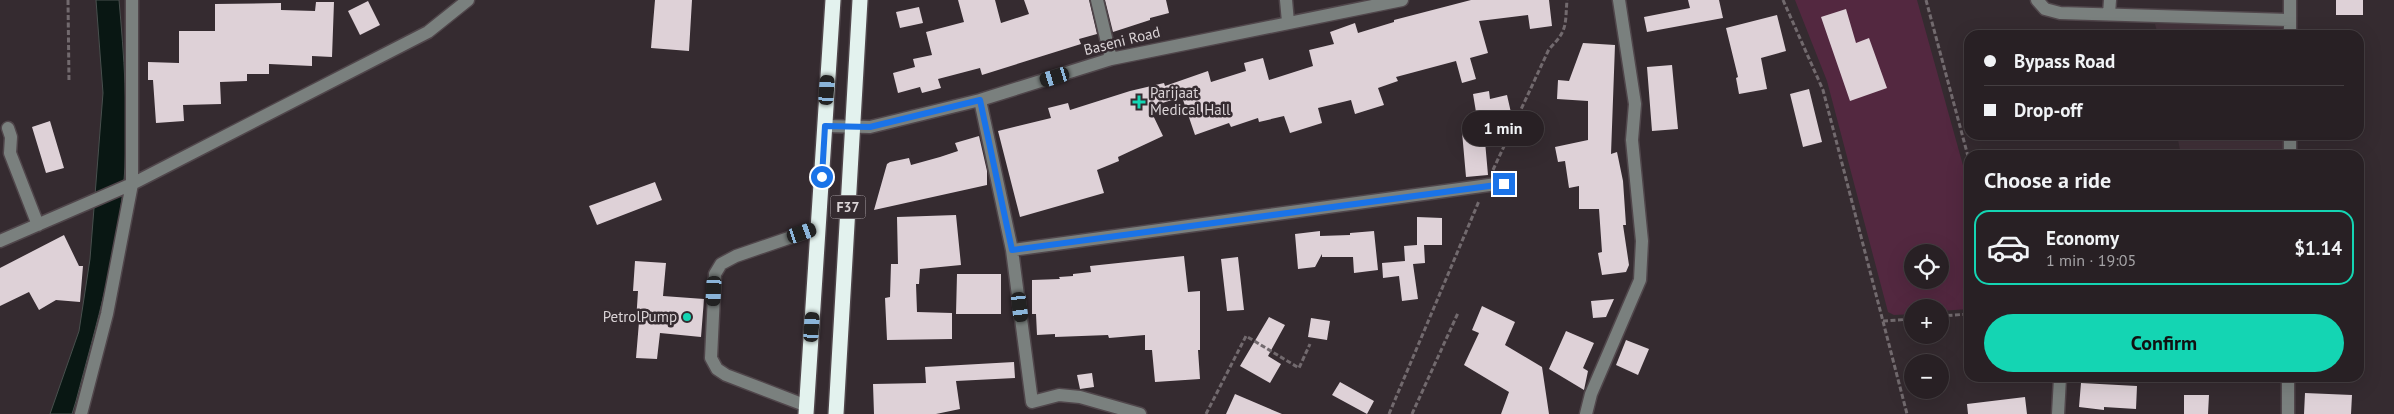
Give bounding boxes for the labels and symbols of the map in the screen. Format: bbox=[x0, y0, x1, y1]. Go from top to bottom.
street label: Baseni Road bbox=[1082, 22, 1162, 59]
car bbox=[1038, 65, 1071, 89]
car bbox=[818, 75, 835, 105]
place label: Parijaat Medical Hall bbox=[1150, 83, 1231, 119]
marker: Parijaat Medical Hall bbox=[1132, 95, 1146, 109]
callout: 1 min bbox=[1463, 111, 1545, 146]
route start bbox=[811, 166, 833, 188]
route end bbox=[1493, 173, 1515, 195]
road number: F37 bbox=[830, 196, 866, 218]
car bbox=[785, 221, 818, 245]
car bbox=[705, 276, 722, 306]
car bbox=[1010, 291, 1029, 323]
place label: PetrolPump bbox=[603, 307, 677, 326]
marker: PetrolPump bbox=[681, 311, 693, 323]
car bbox=[803, 312, 820, 342]

